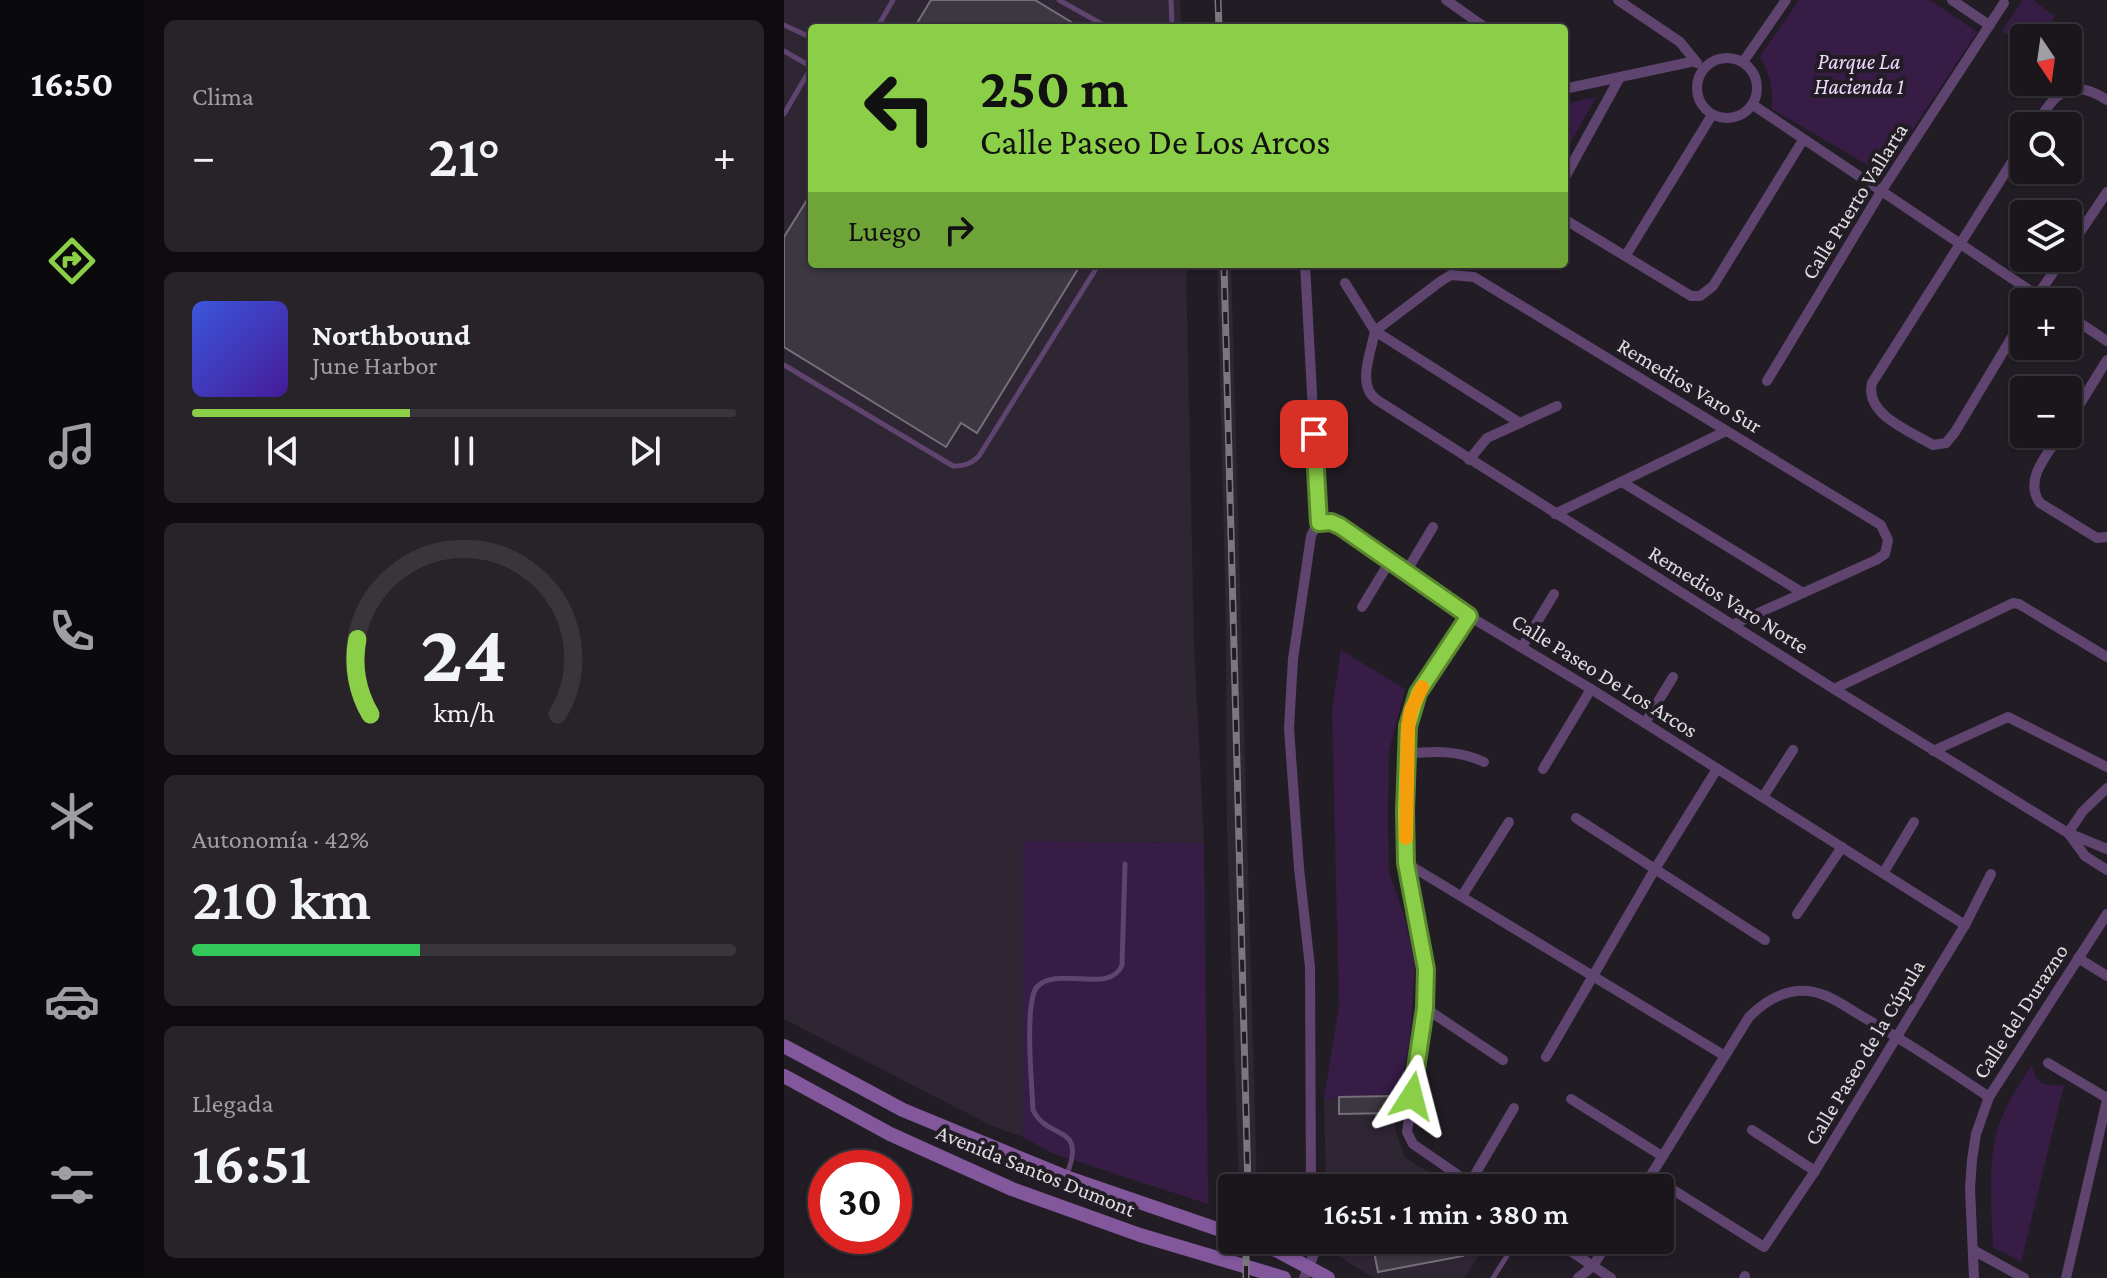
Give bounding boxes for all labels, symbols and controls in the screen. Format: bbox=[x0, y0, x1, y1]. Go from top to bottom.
north arrow bbox=[2010, 24, 2082, 96]
map controls bbox=[2010, 24, 2082, 448]
park label: Parque La Hacienda 1 bbox=[1814, 49, 1904, 99]
icon: left bbox=[848, 56, 952, 160]
text: 250 m bbox=[980, 57, 1128, 119]
text: 16:50 bbox=[31, 64, 113, 104]
text: Clima bbox=[192, 82, 254, 111]
button: search bbox=[2010, 112, 2082, 184]
street label: Calle Puerto Vallarta bbox=[1796, 119, 1913, 284]
text: 21° bbox=[428, 122, 500, 189]
text: Calle Paseo De Los Arcos bbox=[980, 122, 1330, 162]
text: − bbox=[192, 132, 215, 180]
text: + bbox=[713, 132, 736, 180]
button: layers bbox=[2010, 200, 2082, 272]
icon: right bbox=[937, 208, 981, 252]
text: Luego bbox=[848, 214, 921, 247]
icon: directions bbox=[44, 233, 100, 289]
button: + bbox=[2010, 288, 2082, 360]
text: Northbound bbox=[312, 318, 470, 351]
street label: Remedios Varo Sur bbox=[1613, 333, 1767, 438]
text: June Harbor bbox=[312, 351, 438, 380]
button: − bbox=[2010, 376, 2082, 448]
pin bbox=[1280, 400, 1348, 468]
icon: arrive bbox=[1292, 412, 1336, 456]
icon: music bbox=[44, 418, 100, 474]
icon: previous bbox=[261, 429, 305, 473]
icon: pause bbox=[442, 429, 486, 473]
icon: next bbox=[623, 429, 667, 473]
street label: Remedios Varo Norte bbox=[1644, 540, 1813, 659]
icon: phone bbox=[44, 603, 100, 659]
text: 24 bbox=[420, 606, 508, 699]
street label: Calle Paseo De Los Arcos bbox=[1507, 608, 1702, 743]
text: km/h bbox=[433, 696, 495, 728]
icon: climate bbox=[44, 788, 100, 844]
text: Autonomía · 42% bbox=[192, 825, 369, 854]
text: 210 km bbox=[192, 865, 371, 932]
street label: Calle del Durazno bbox=[1968, 939, 2073, 1083]
street label: Calle Paseo de la Cúpula bbox=[1799, 955, 1930, 1149]
icon: car bbox=[44, 973, 100, 1029]
position arrow bbox=[1370, 1054, 1454, 1138]
text: Llegada bbox=[192, 1089, 273, 1118]
street label: Avenida Santos Dumont bbox=[933, 1119, 1140, 1222]
text: 16:51 bbox=[192, 1129, 311, 1196]
speed limit sign: 30 bbox=[808, 1150, 912, 1254]
icon: filters bbox=[44, 1157, 100, 1213]
text: 16:51 · 1 min · 380 m bbox=[1323, 1197, 1569, 1230]

